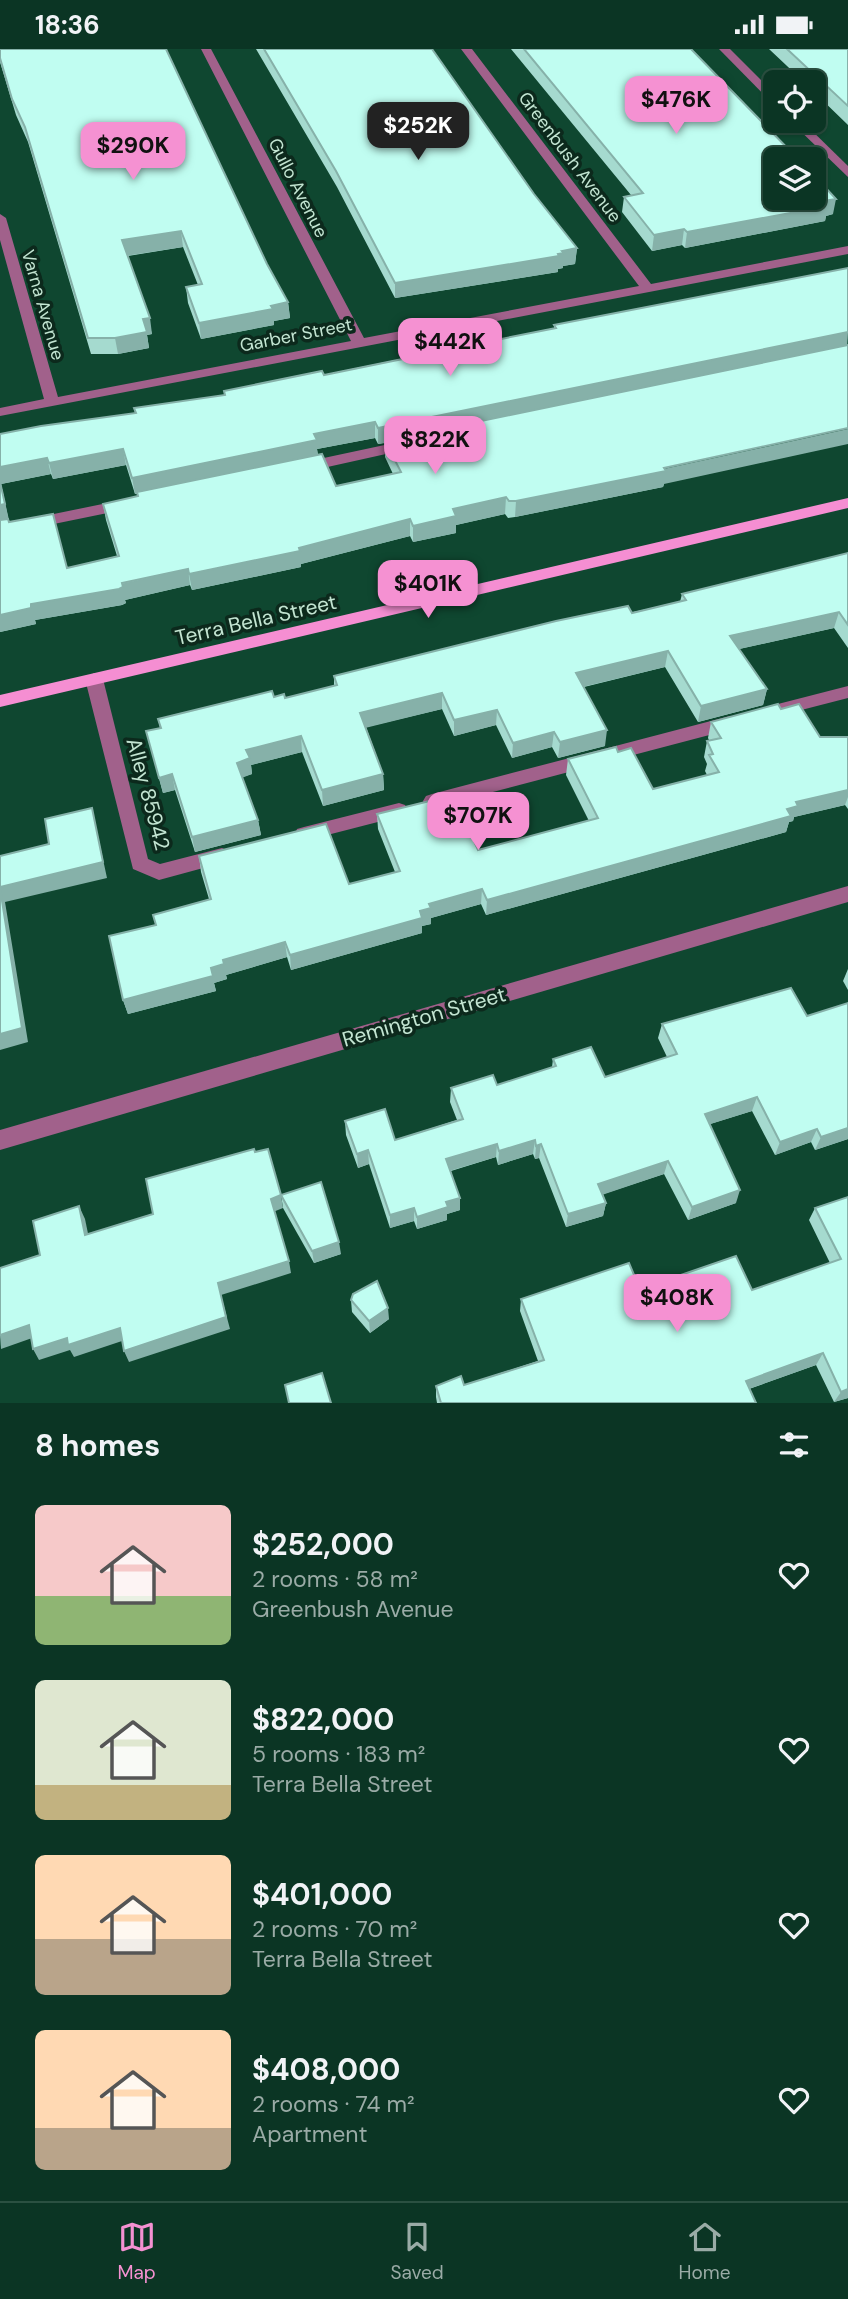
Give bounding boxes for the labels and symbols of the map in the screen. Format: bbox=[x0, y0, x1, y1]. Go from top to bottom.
pin: $476K bbox=[627, 77, 725, 136]
street label: Greenbush Avenue bbox=[513, 87, 627, 227]
pin: $252K bbox=[369, 103, 467, 162]
pin: $290K bbox=[84, 123, 182, 182]
street label: Gullo Avenue bbox=[263, 134, 333, 242]
street label: Varna Avenue bbox=[16, 247, 70, 363]
street label: Garber Street bbox=[238, 312, 354, 358]
pin: $442K bbox=[401, 319, 499, 378]
pin: $822K bbox=[386, 417, 484, 476]
pin: $401K bbox=[379, 561, 477, 620]
street label: Terra Bella Street bbox=[173, 588, 339, 652]
street label: Alley 85942 bbox=[120, 735, 176, 853]
pin: $707K bbox=[429, 793, 527, 852]
street label: Remington Street bbox=[339, 980, 509, 1054]
pin: $408K bbox=[628, 1275, 726, 1334]

